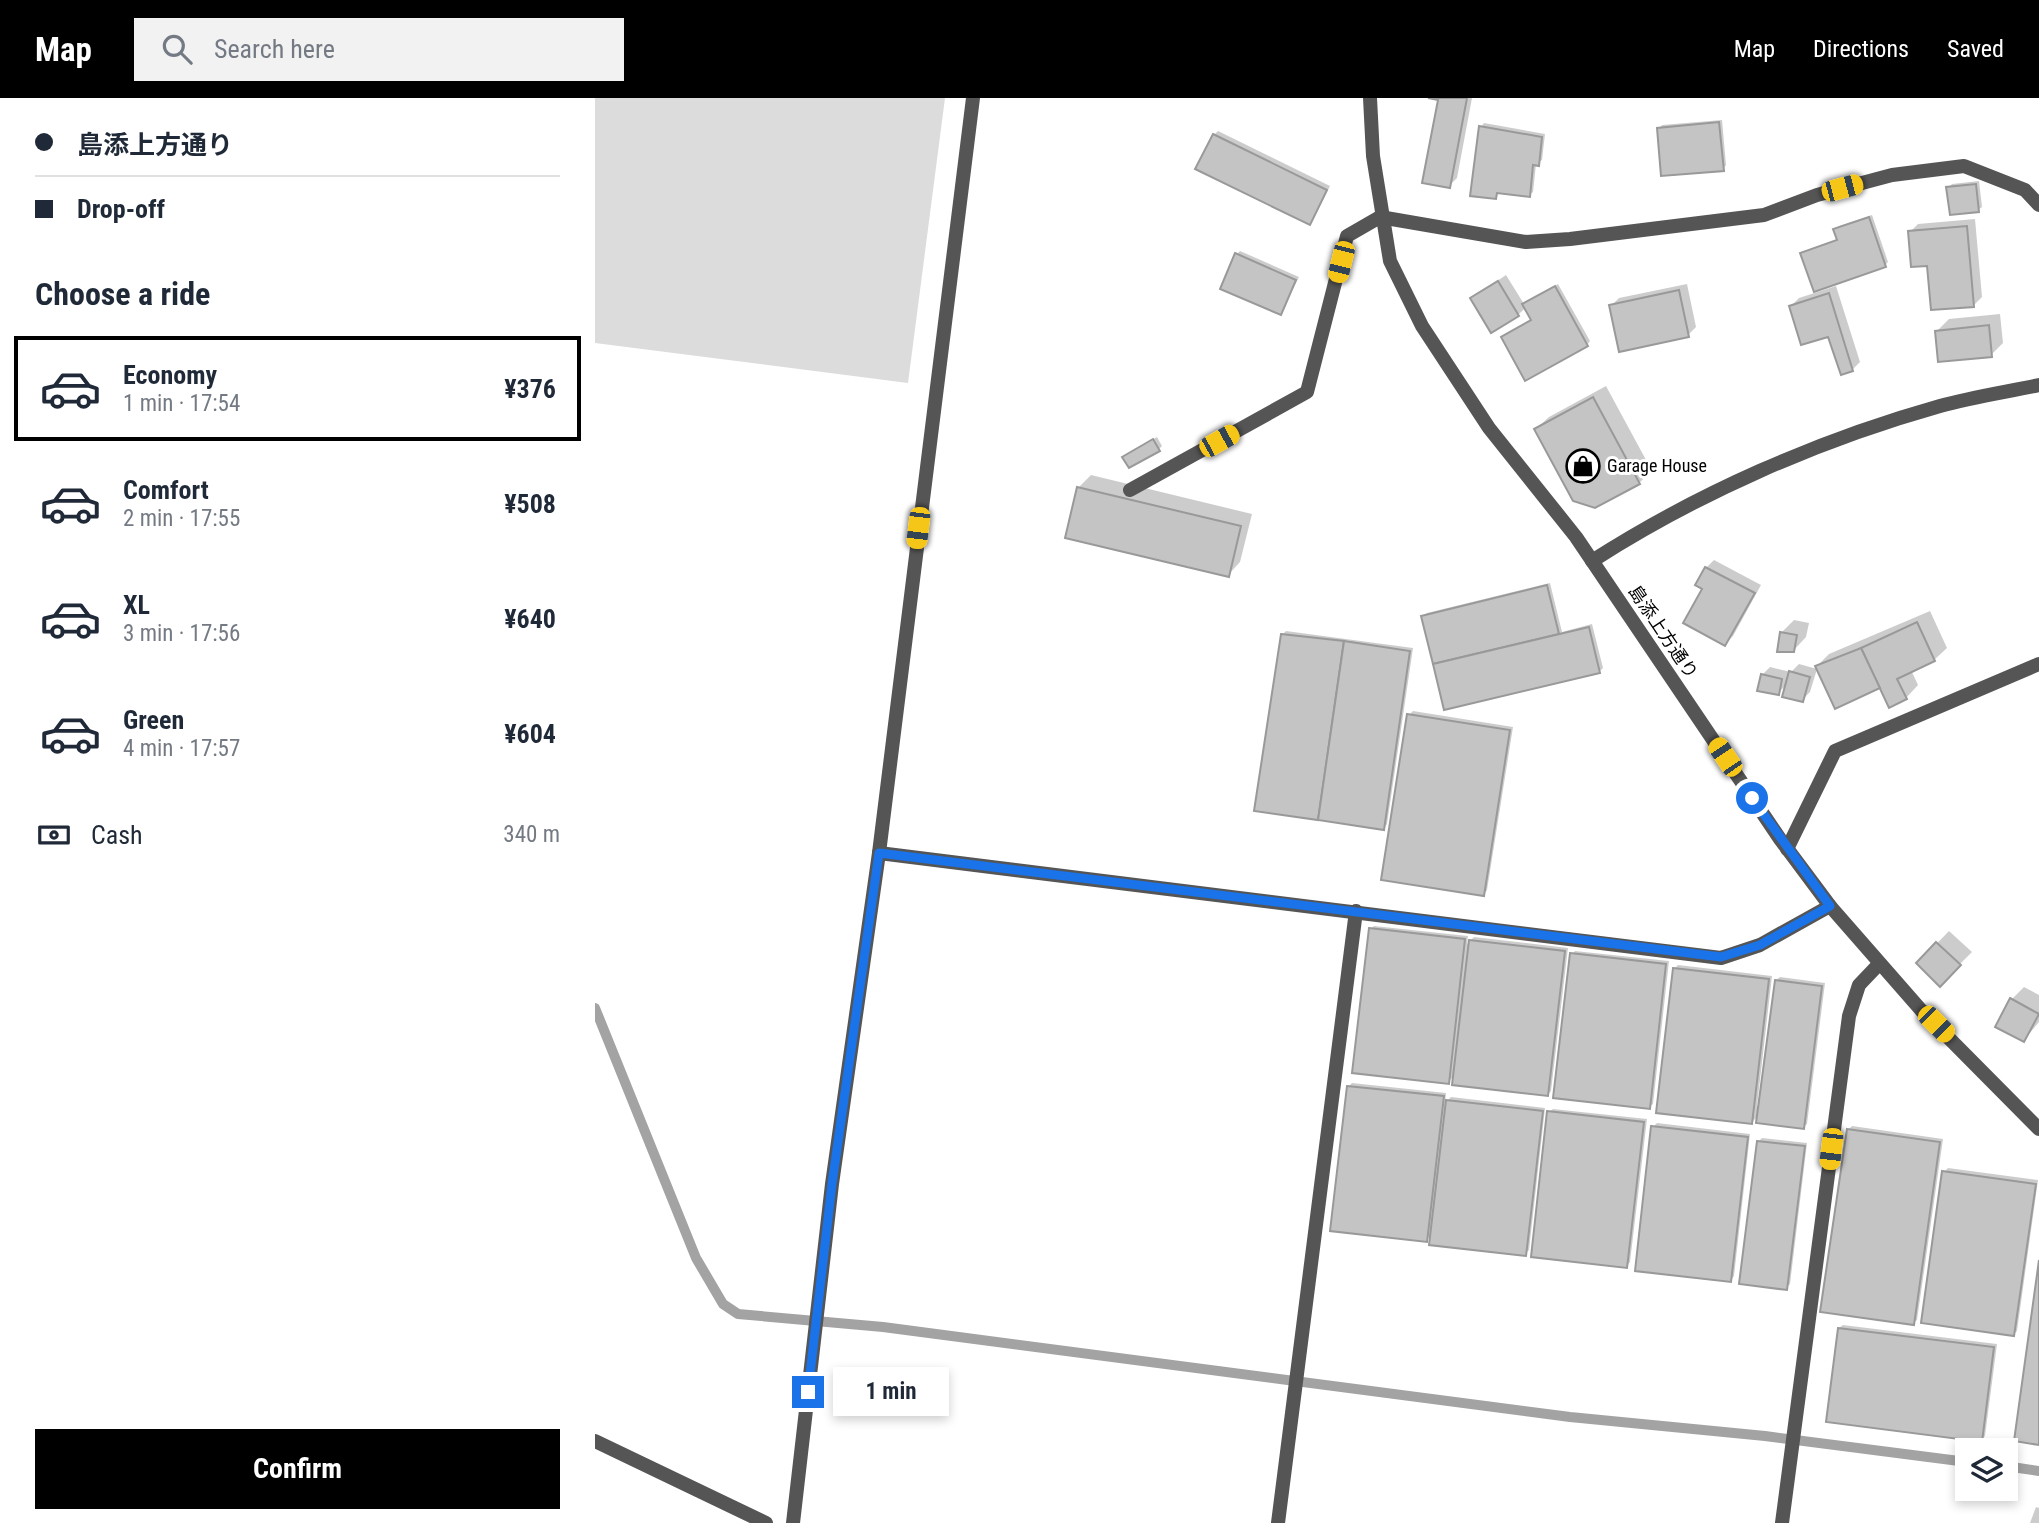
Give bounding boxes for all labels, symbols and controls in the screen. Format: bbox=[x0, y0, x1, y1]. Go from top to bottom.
search box bbox=[134, 18, 624, 81]
text: Map bbox=[35, 30, 92, 69]
icon: search bbox=[158, 30, 196, 68]
text: Search here bbox=[214, 34, 335, 64]
text: Map bbox=[1734, 35, 1775, 63]
text: Directions bbox=[1813, 35, 1909, 63]
text: Saved bbox=[1947, 35, 2004, 63]
text: 島添上方通り bbox=[77, 130, 233, 160]
car bbox=[1819, 172, 1866, 204]
text: Drop-off bbox=[77, 194, 165, 224]
car bbox=[1326, 239, 1357, 285]
text: Choose a ride bbox=[35, 275, 210, 313]
icon: car bbox=[39, 357, 102, 420]
text: Economy bbox=[123, 360, 217, 390]
text: ¥376 bbox=[504, 374, 556, 404]
text: 1 min · 17:54 bbox=[123, 390, 240, 417]
car bbox=[1196, 422, 1243, 460]
shop icon: Garage House bbox=[1564, 447, 1602, 485]
place label: Garage House bbox=[1607, 455, 1707, 476]
icon: car bbox=[39, 472, 102, 535]
text: Comfort bbox=[123, 475, 209, 505]
text: ¥508 bbox=[504, 489, 556, 519]
text: 2 min · 17:55 bbox=[123, 505, 240, 532]
car bbox=[906, 506, 931, 550]
street label: 島添上方通り bbox=[1625, 581, 1702, 682]
icon: car bbox=[39, 587, 102, 650]
text: XL bbox=[123, 590, 150, 620]
text: ¥640 bbox=[504, 604, 556, 634]
text: 3 min · 17:56 bbox=[123, 620, 240, 647]
icon: car bbox=[39, 702, 102, 765]
text: Green bbox=[123, 705, 184, 735]
text: ¥604 bbox=[504, 719, 556, 749]
car bbox=[1705, 734, 1746, 780]
text: 4 min · 17:57 bbox=[123, 735, 240, 762]
route start bbox=[1736, 782, 1768, 814]
icon: cash bbox=[35, 816, 73, 854]
text: Cash bbox=[91, 820, 143, 850]
text: 340 m bbox=[503, 821, 560, 848]
car bbox=[1914, 1002, 1959, 1046]
car bbox=[1819, 1127, 1844, 1171]
callout: 1 min bbox=[833, 1368, 948, 1416]
route end bbox=[792, 1376, 824, 1408]
text: 1 min bbox=[865, 1378, 917, 1405]
button: Confirm bbox=[35, 1429, 560, 1509]
map controls bbox=[1955, 1438, 2018, 1501]
button: layers bbox=[1955, 1438, 2018, 1501]

